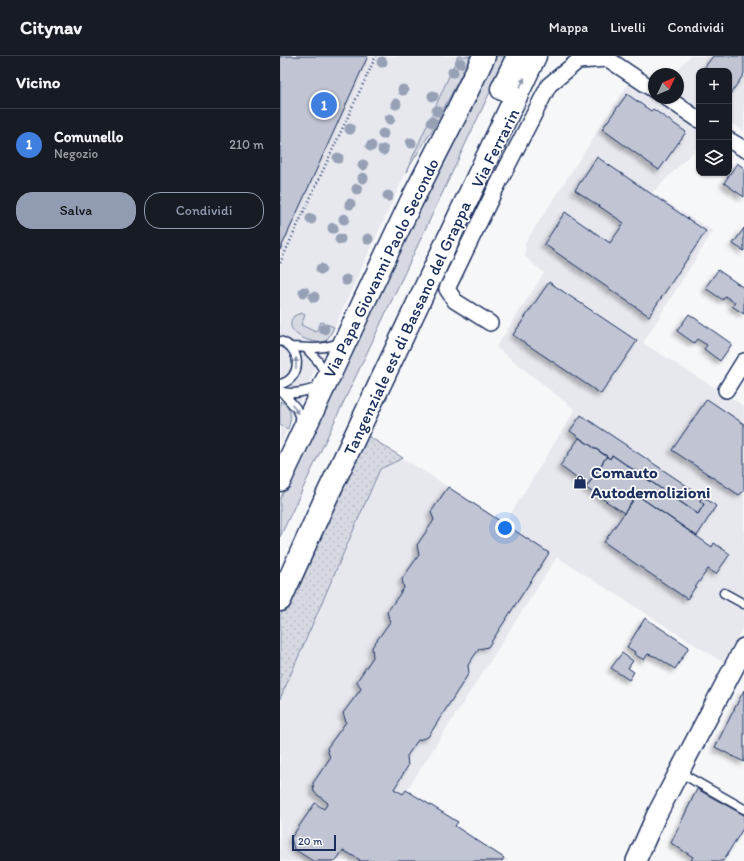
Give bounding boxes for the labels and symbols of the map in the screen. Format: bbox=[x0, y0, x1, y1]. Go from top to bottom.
north arrow bbox=[648, 68, 684, 104]
one-way arrow bbox=[519, 77, 525, 88]
pin: 1 bbox=[311, 90, 337, 120]
street label: Via Ferrarin bbox=[467, 105, 524, 191]
street label: Via Papa Giovanni Paolo Secondo bbox=[319, 155, 443, 381]
street label: Tangenziale est di Bassano del Grappa bbox=[339, 197, 475, 458]
one-way arrow bbox=[293, 356, 299, 369]
one-way arrow bbox=[292, 403, 299, 415]
place label: Comauto Autodemolizioni bbox=[590, 462, 710, 502]
shop icon: Comauto Autodemolizioni bbox=[572, 474, 588, 490]
your location bbox=[495, 518, 515, 538]
scale bar bbox=[292, 833, 336, 852]

